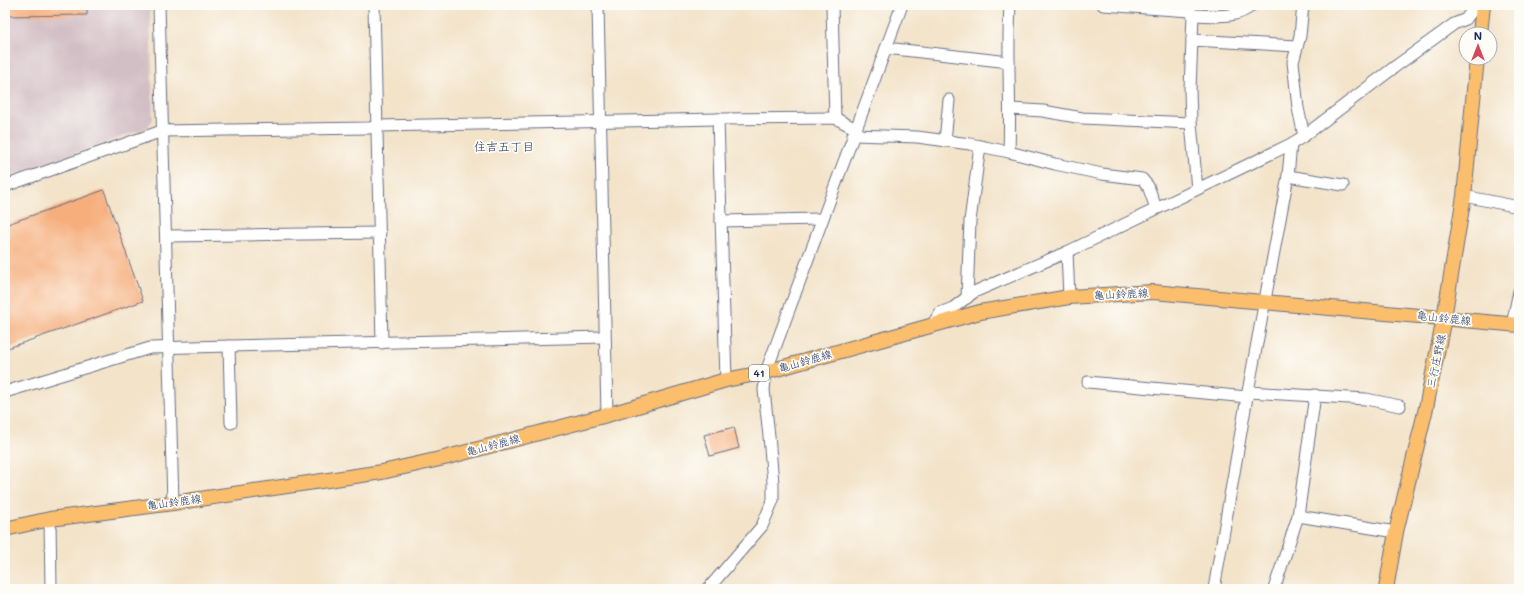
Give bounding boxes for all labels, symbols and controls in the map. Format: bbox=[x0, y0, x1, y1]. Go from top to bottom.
north arrow bbox=[1458, 26, 1498, 66]
text: N bbox=[1474, 28, 1482, 43]
district label: 住吉五丁目 bbox=[474, 138, 534, 154]
street label: 亀山鈴鹿線 bbox=[1093, 285, 1149, 302]
street label: 亀山鈴鹿線 bbox=[1416, 307, 1472, 328]
street label: 三行庄野線 bbox=[1422, 332, 1449, 389]
street label: 亀山鈴鹿線 bbox=[776, 346, 833, 375]
road number: 41 bbox=[749, 365, 769, 381]
street label: 亀山鈴鹿線 bbox=[464, 430, 521, 459]
street label: 亀山鈴鹿線 bbox=[146, 490, 202, 513]

